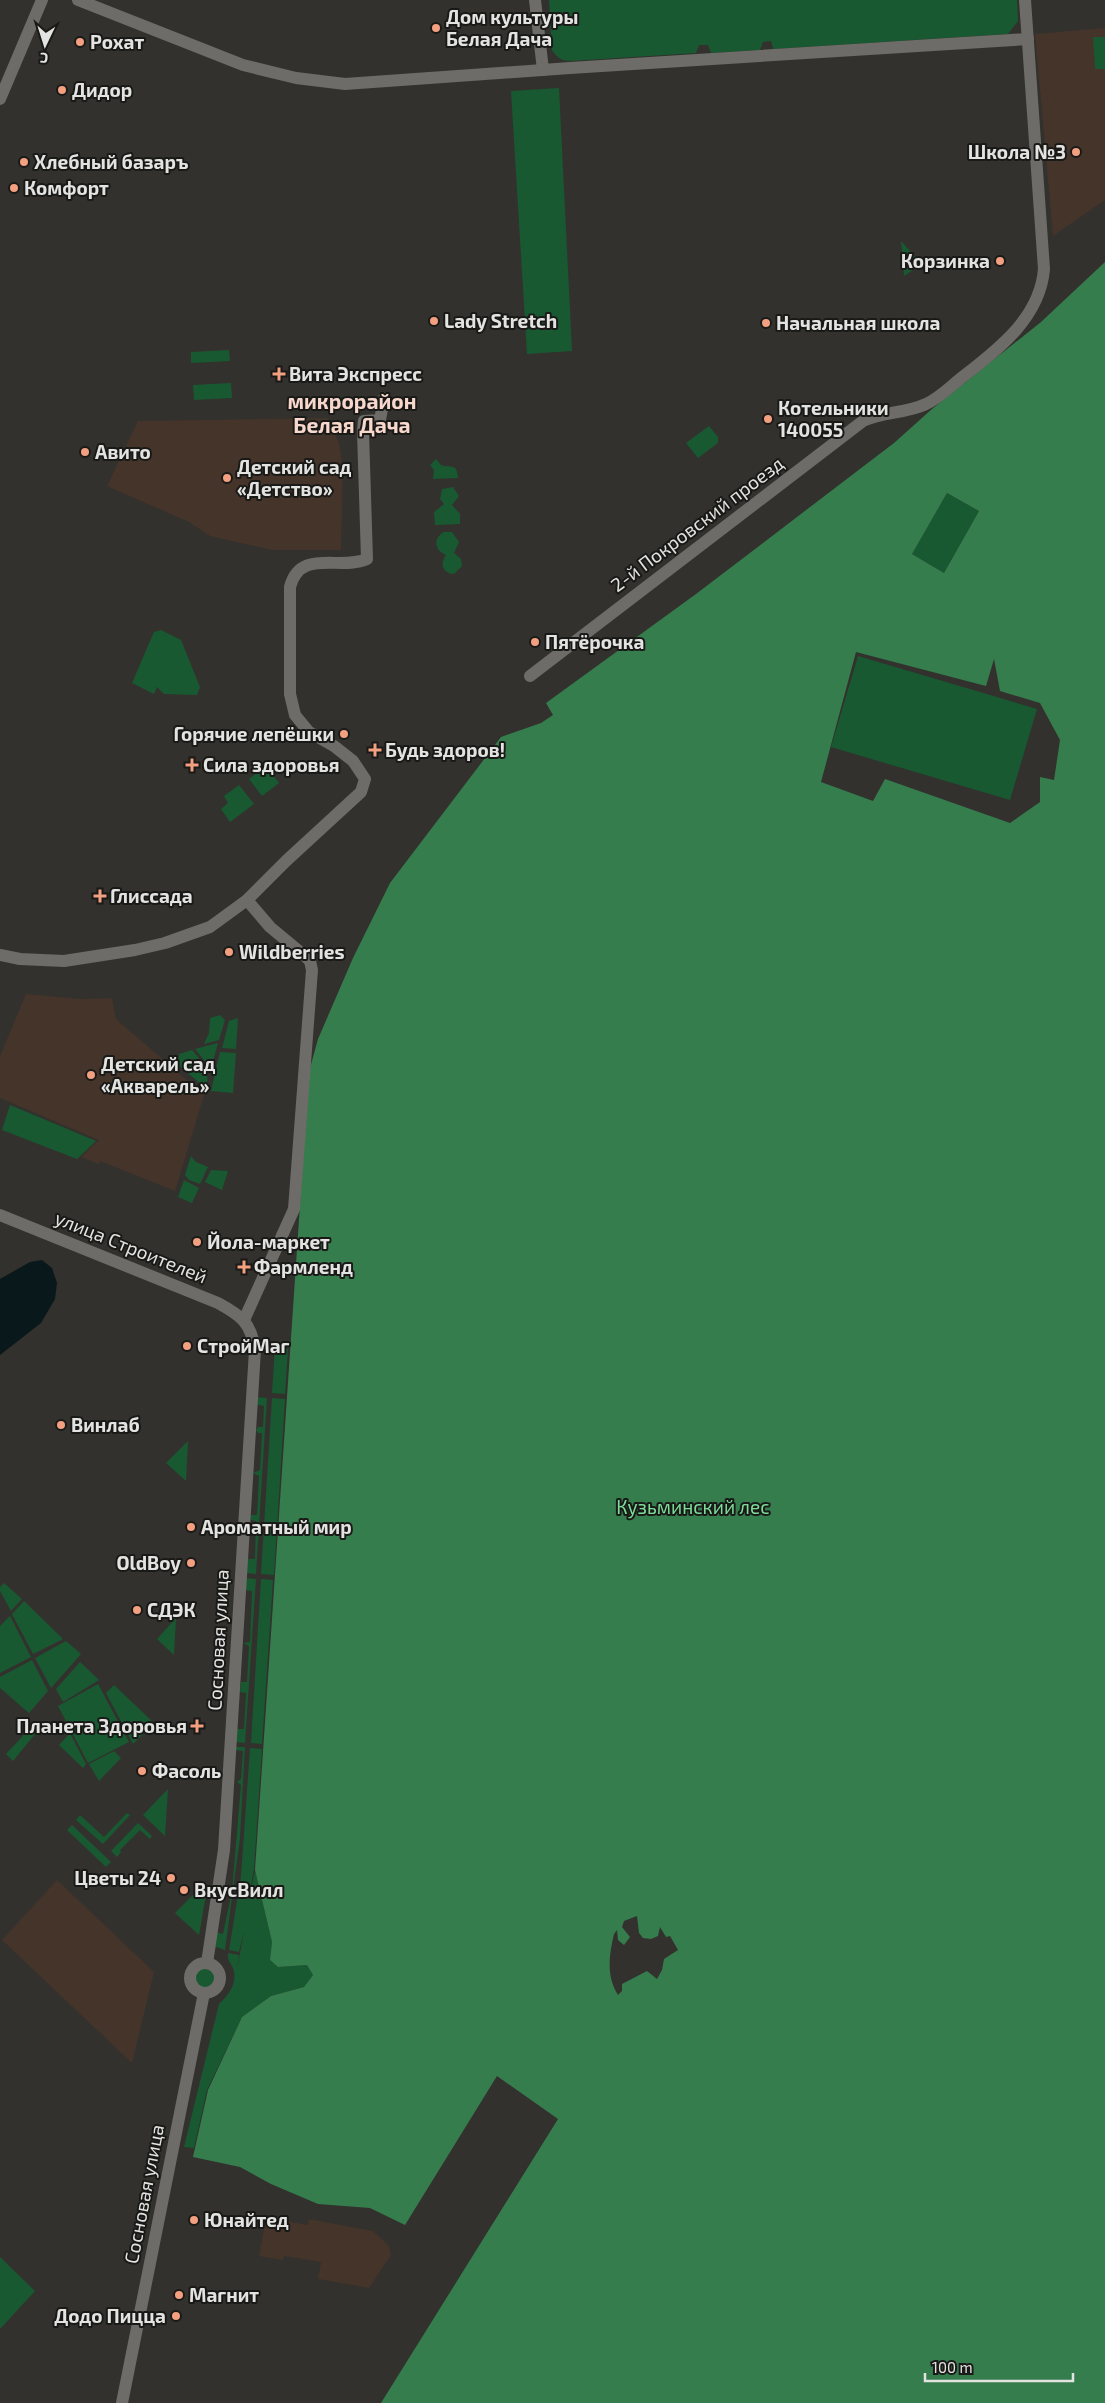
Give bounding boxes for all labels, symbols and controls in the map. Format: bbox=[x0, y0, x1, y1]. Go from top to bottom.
place label: Дом культуры Белая Дача bbox=[446, 5, 578, 50]
north arrow bbox=[20, 20, 70, 70]
marker: Дом культуры Белая Дача bbox=[430, 22, 442, 34]
place label: Рохат bbox=[90, 30, 144, 53]
marker: Рохат bbox=[74, 36, 86, 48]
text: С bbox=[39, 50, 49, 67]
place label: Дидор bbox=[72, 78, 132, 101]
marker: Дидор bbox=[56, 84, 68, 96]
place label: Школа №3 bbox=[968, 140, 1066, 163]
marker: Школа №3 bbox=[1070, 146, 1082, 158]
place label: Хлебный базаръ bbox=[34, 150, 188, 173]
marker: Хлебный базаръ bbox=[18, 156, 30, 168]
place label: Комфорт bbox=[24, 176, 109, 199]
marker: Комфорт bbox=[8, 182, 20, 194]
place label: Корзинка bbox=[901, 249, 990, 272]
marker: Корзинка bbox=[994, 255, 1006, 267]
place label: Lady Stretch bbox=[444, 309, 557, 333]
place label: Начальная школа bbox=[776, 311, 940, 334]
marker: Lady Stretch bbox=[428, 315, 440, 327]
marker: Начальная школа bbox=[760, 317, 772, 329]
place label: Вита Экспресс bbox=[289, 362, 422, 385]
marker: Вита Экспресс bbox=[273, 368, 285, 380]
district label: микрорайон Белая Дача bbox=[288, 388, 416, 437]
place label: Котельники 140055 bbox=[778, 396, 889, 441]
marker: Котельники 140055 bbox=[762, 413, 774, 425]
place label: Авито bbox=[95, 440, 151, 463]
marker: Авито bbox=[79, 446, 91, 458]
street label: 2-й Покровский проезд bbox=[606, 451, 788, 596]
place label: Детский сад «Детство» bbox=[237, 455, 352, 500]
marker: Детский сад «Детство» bbox=[221, 472, 233, 484]
place label: Пятёрочка bbox=[545, 630, 644, 653]
marker: Пятёрочка bbox=[529, 636, 541, 648]
place label: Горячие лепёшки bbox=[173, 722, 334, 745]
marker: Горячие лепёшки bbox=[338, 728, 350, 740]
place label: Будь здоров! bbox=[385, 738, 505, 761]
marker: Будь здоров! bbox=[369, 744, 381, 756]
place label: Сила здоровья bbox=[203, 753, 340, 776]
marker: Сила здоровья bbox=[185, 758, 199, 772]
place label: Глиссада bbox=[110, 884, 193, 907]
marker: Глиссада bbox=[94, 890, 106, 902]
place label: Wildberries bbox=[239, 940, 345, 963]
marker: Wildberries bbox=[223, 946, 235, 958]
place label: Детский сад «Акварель» bbox=[101, 1052, 216, 1097]
marker: Детский сад «Акварель» bbox=[85, 1069, 97, 1081]
street label: улица Строителей bbox=[51, 1206, 211, 1288]
place label: Йола-маркет bbox=[207, 1230, 330, 1253]
marker: Йола-маркет bbox=[191, 1236, 203, 1248]
place label: Фармленд bbox=[254, 1255, 353, 1278]
marker: Фармленд bbox=[238, 1261, 250, 1273]
place label: СтройМаг bbox=[197, 1334, 290, 1357]
marker: СтройМаг bbox=[181, 1340, 193, 1352]
place label: Винлаб bbox=[71, 1413, 140, 1436]
marker: Винлаб bbox=[55, 1419, 67, 1431]
park label: Кузьминский лес bbox=[616, 1495, 770, 1519]
place label: Ароматный мир bbox=[201, 1515, 352, 1538]
marker: Ароматный мир bbox=[185, 1521, 197, 1533]
place label: OldBoy bbox=[116, 1551, 181, 1575]
marker: OldBoy bbox=[185, 1557, 197, 1569]
street label: Сосновая улица bbox=[202, 1569, 234, 1711]
place label: СДЭК bbox=[147, 1598, 196, 1621]
marker: СДЭК bbox=[131, 1604, 143, 1616]
place label: Планета Здоровья bbox=[16, 1714, 187, 1737]
marker: Планета Здоровья bbox=[191, 1720, 203, 1732]
place label: Фасоль bbox=[152, 1759, 221, 1782]
marker: Фасоль bbox=[136, 1765, 148, 1777]
place label: Цветы 24 bbox=[74, 1866, 161, 1889]
marker: Цветы 24 bbox=[165, 1872, 177, 1884]
place label: ВкусВилл bbox=[194, 1878, 284, 1901]
marker: ВкусВилл bbox=[178, 1884, 190, 1896]
street label: Сосновая улица bbox=[119, 2122, 169, 2266]
place label: Юнайтед bbox=[204, 2208, 289, 2231]
marker: Юнайтед bbox=[188, 2214, 200, 2226]
place label: Магнит bbox=[189, 2283, 259, 2306]
marker: Магнит bbox=[173, 2289, 185, 2301]
place label: Додо Пицца bbox=[54, 2304, 166, 2327]
marker: Додо Пицца bbox=[170, 2310, 182, 2322]
scale bar bbox=[925, 2350, 1072, 2382]
text: 100 m bbox=[932, 2358, 973, 2376]

